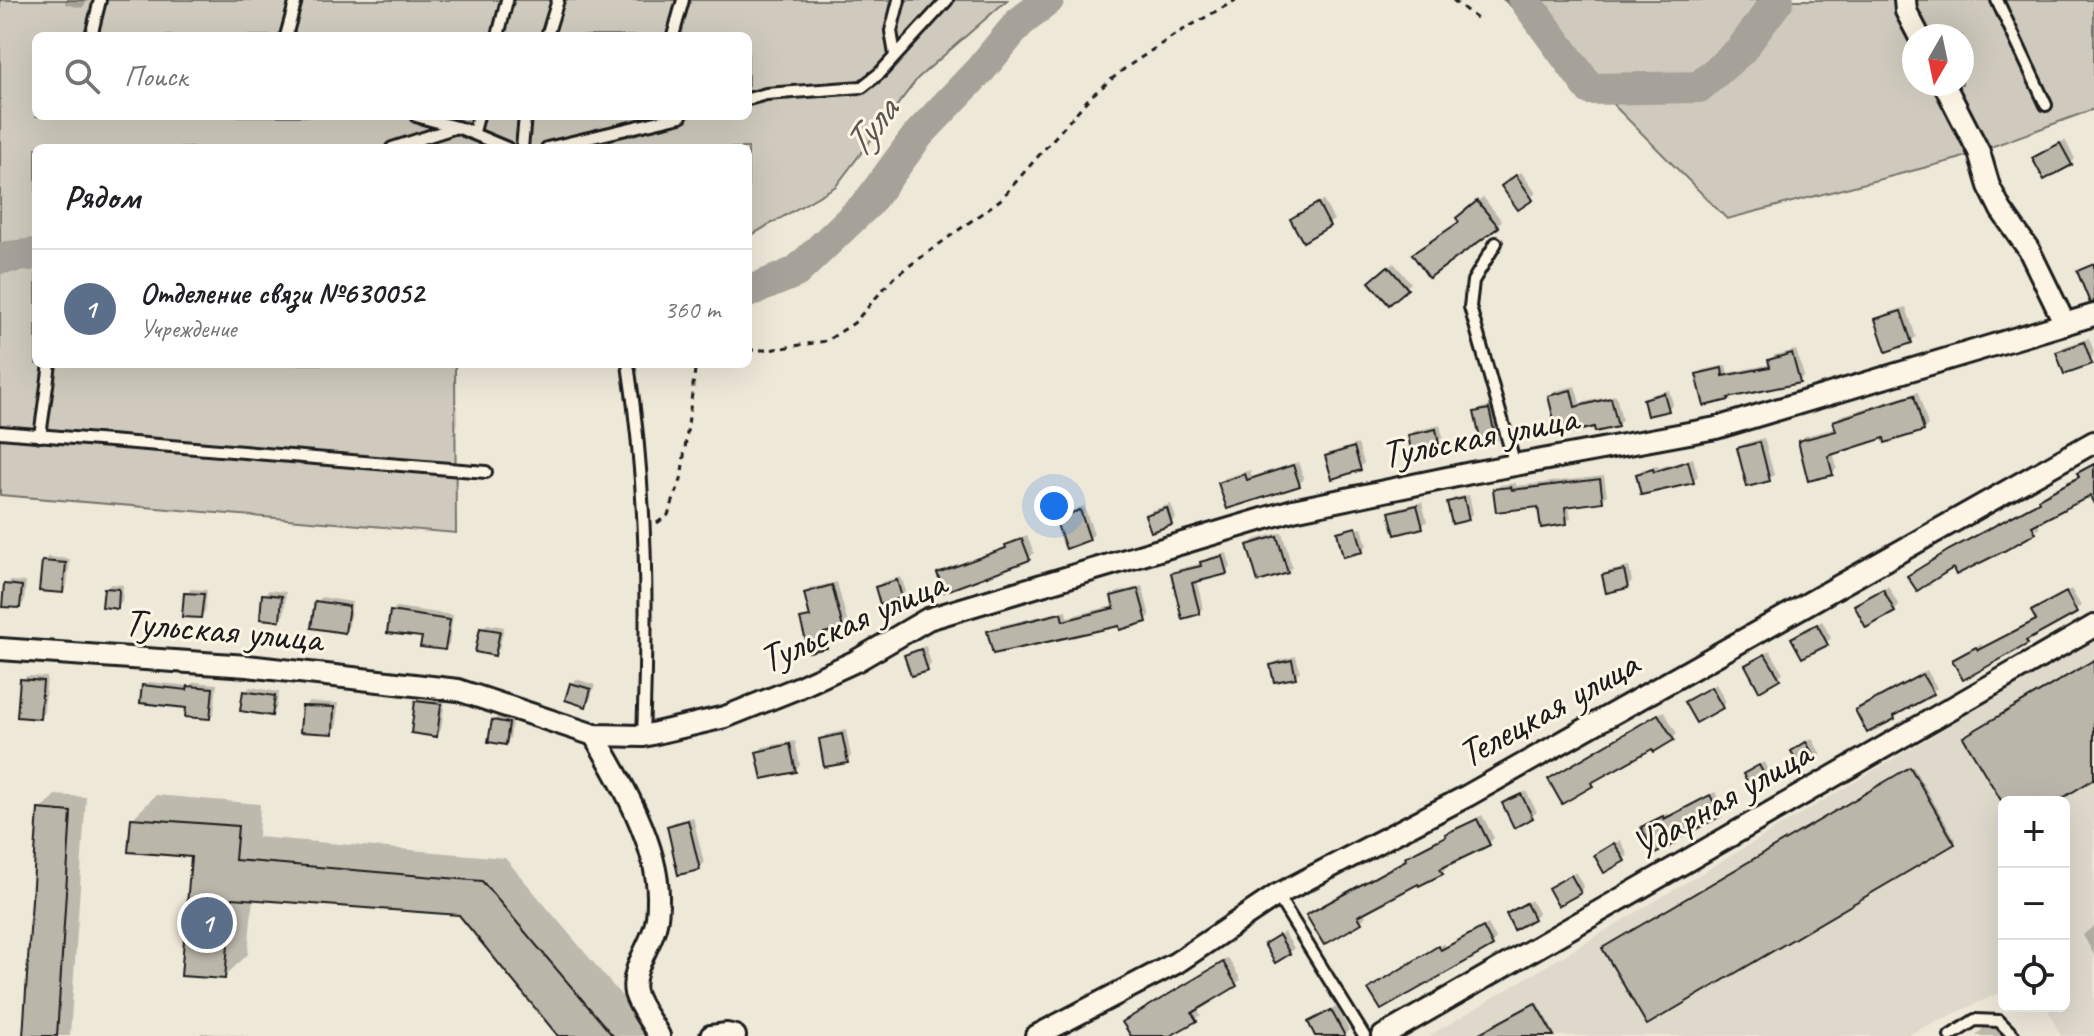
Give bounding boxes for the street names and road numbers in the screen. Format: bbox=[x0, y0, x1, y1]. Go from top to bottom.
street label: Тульская улица bbox=[1377, 392, 1585, 479]
street label: Тульская улица bbox=[751, 556, 956, 684]
street label: Тульская улица bbox=[122, 596, 328, 664]
street label: Телецкая улица bbox=[1449, 638, 1649, 779]
street label: Ударная улица bbox=[1622, 727, 1823, 871]

